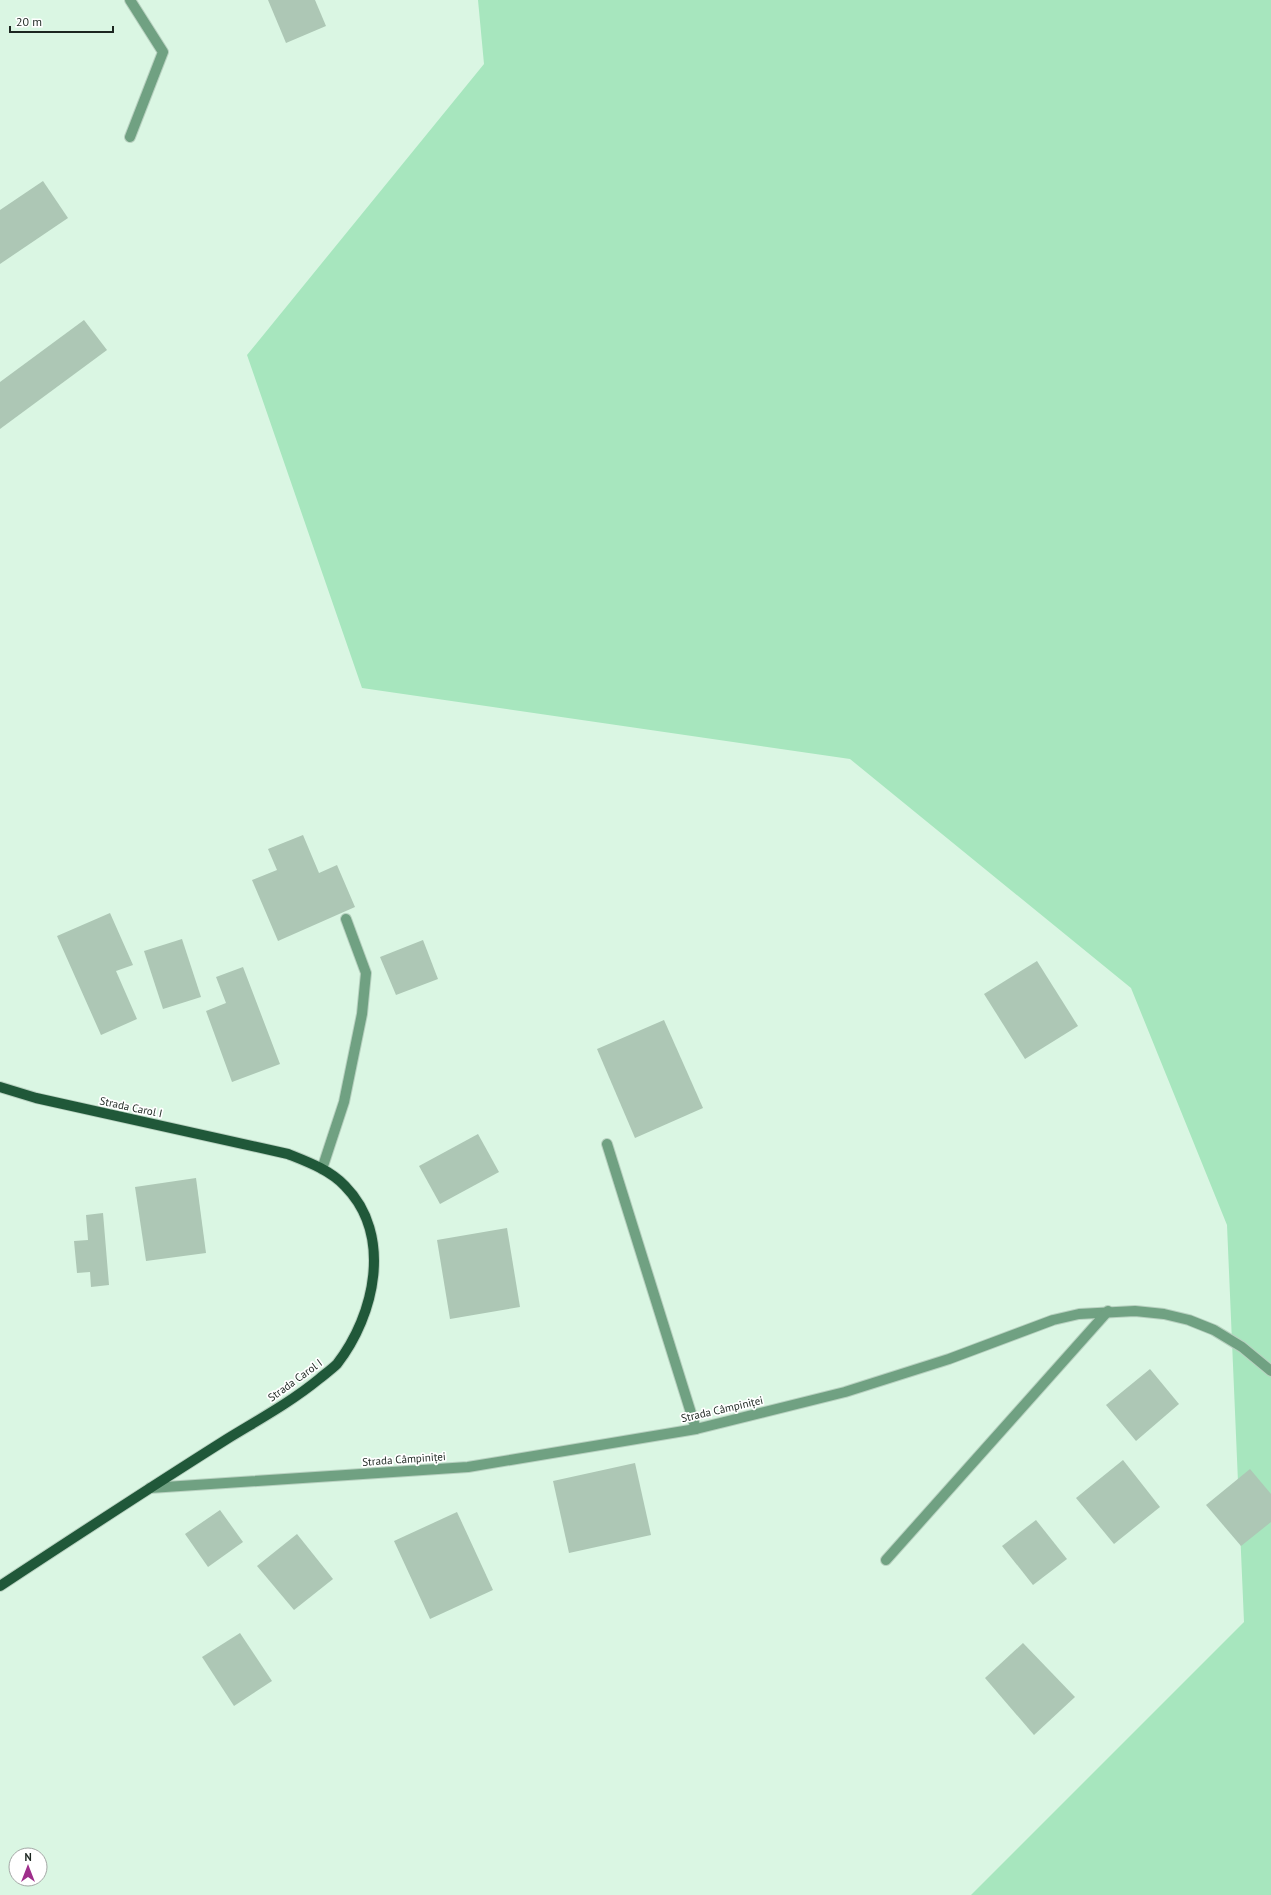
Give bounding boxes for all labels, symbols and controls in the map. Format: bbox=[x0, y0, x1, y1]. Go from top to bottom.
scale bar bbox=[10, 8, 113, 34]
text: 20 m bbox=[16, 14, 42, 29]
street label: Strada Carol I bbox=[98, 1094, 164, 1120]
street label: Strada Carol I bbox=[265, 1356, 325, 1404]
street label: Strada Câmpiniței bbox=[680, 1393, 764, 1425]
street label: Strada Câmpiniței bbox=[362, 1449, 446, 1469]
north arrow bbox=[8, 1847, 48, 1887]
text: N bbox=[24, 1850, 32, 1864]

